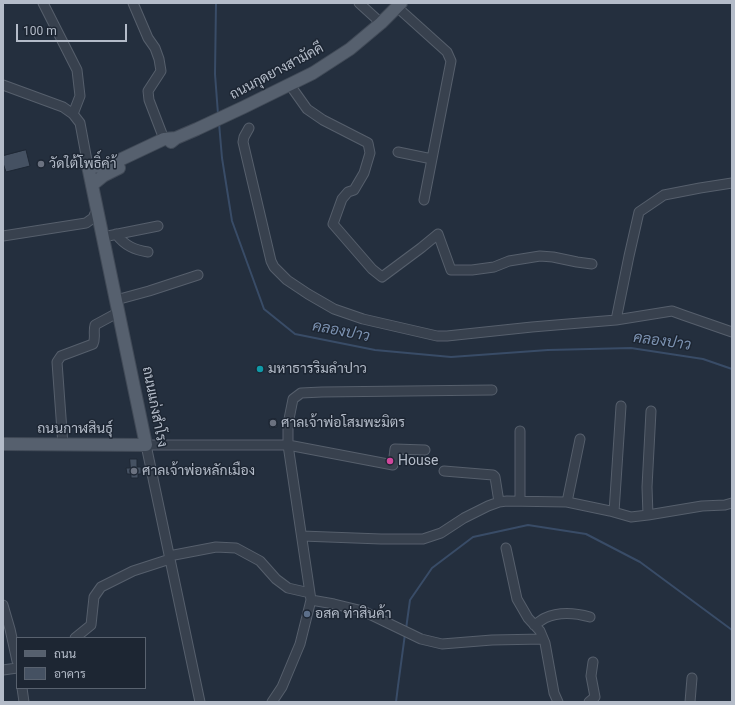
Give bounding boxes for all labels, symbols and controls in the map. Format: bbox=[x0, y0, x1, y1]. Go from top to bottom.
scale bar bbox=[18, 16, 129, 42]
text: 100 m bbox=[23, 24, 57, 38]
street label: ถนนกุดยางสามัคคี bbox=[227, 40, 327, 104]
place label: วัดใต้โพธิ์คำ้ bbox=[49, 156, 116, 172]
marker: วัดใต้โพธิ์คำ้ bbox=[36, 159, 46, 169]
water label: คลองปาว bbox=[311, 318, 371, 346]
water label: คลองปาว bbox=[632, 329, 692, 355]
place label: มหาธารริมลำปาว bbox=[268, 361, 367, 377]
marker: มหาธารริมลำปาว bbox=[255, 364, 265, 374]
street label: ถนนแก่งสำโรง bbox=[138, 365, 170, 449]
place label: ศาลเจ้าพ่อโสมพะมิตร bbox=[281, 415, 405, 431]
marker: ศาลเจ้าพ่อโสมพะมิตร bbox=[268, 418, 278, 428]
street label: ถนนกาฬสินธุ์ bbox=[37, 421, 113, 437]
place label: House bbox=[398, 453, 438, 469]
marker: House bbox=[385, 456, 395, 466]
place label: ศาลเจ้าพ่อหลักเมือง bbox=[142, 463, 255, 479]
marker: ศาลเจ้าพ่อหลักเมือง bbox=[129, 466, 139, 476]
place label: อสค ท่าสินค้า bbox=[315, 606, 392, 622]
marker: อสค ท่าสินค้า bbox=[302, 609, 312, 619]
legend bbox=[16, 637, 146, 689]
text: ถนน bbox=[54, 647, 76, 661]
text: อาคาร bbox=[54, 667, 86, 681]

